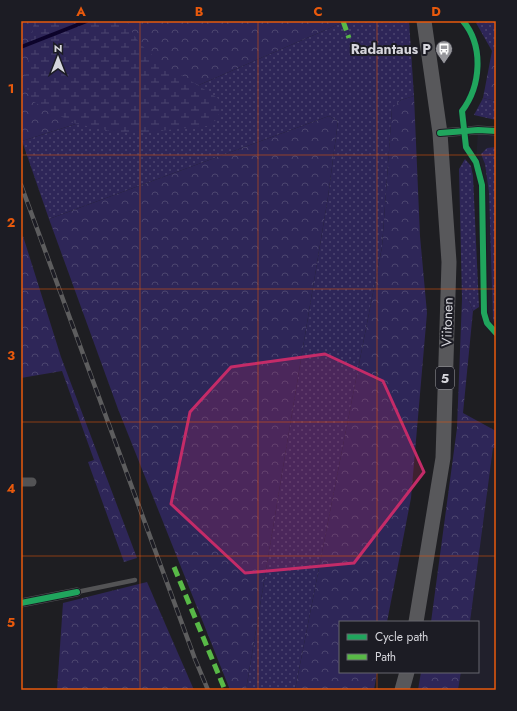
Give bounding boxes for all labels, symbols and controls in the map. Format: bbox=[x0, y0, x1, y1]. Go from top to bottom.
text: A bbox=[75, 2, 86, 21]
text: B bbox=[195, 2, 204, 21]
text: C bbox=[313, 2, 323, 21]
text: D bbox=[431, 2, 441, 21]
north arrow bbox=[38, 38, 78, 78]
place label: Radantaus P bbox=[351, 39, 431, 59]
bus stop icon: Radantaus P bbox=[434, 39, 454, 64]
text: N bbox=[54, 40, 62, 56]
text: 1 bbox=[8, 79, 14, 98]
text: 2 bbox=[7, 213, 15, 232]
street label: Viitonen bbox=[436, 297, 458, 347]
text: 3 bbox=[7, 346, 15, 365]
road number: 5 bbox=[436, 367, 454, 389]
text: 4 bbox=[6, 479, 16, 498]
text: 5 bbox=[7, 613, 15, 632]
legend bbox=[339, 621, 479, 673]
text: Cycle path bbox=[375, 628, 428, 646]
text: Path bbox=[375, 648, 396, 666]

